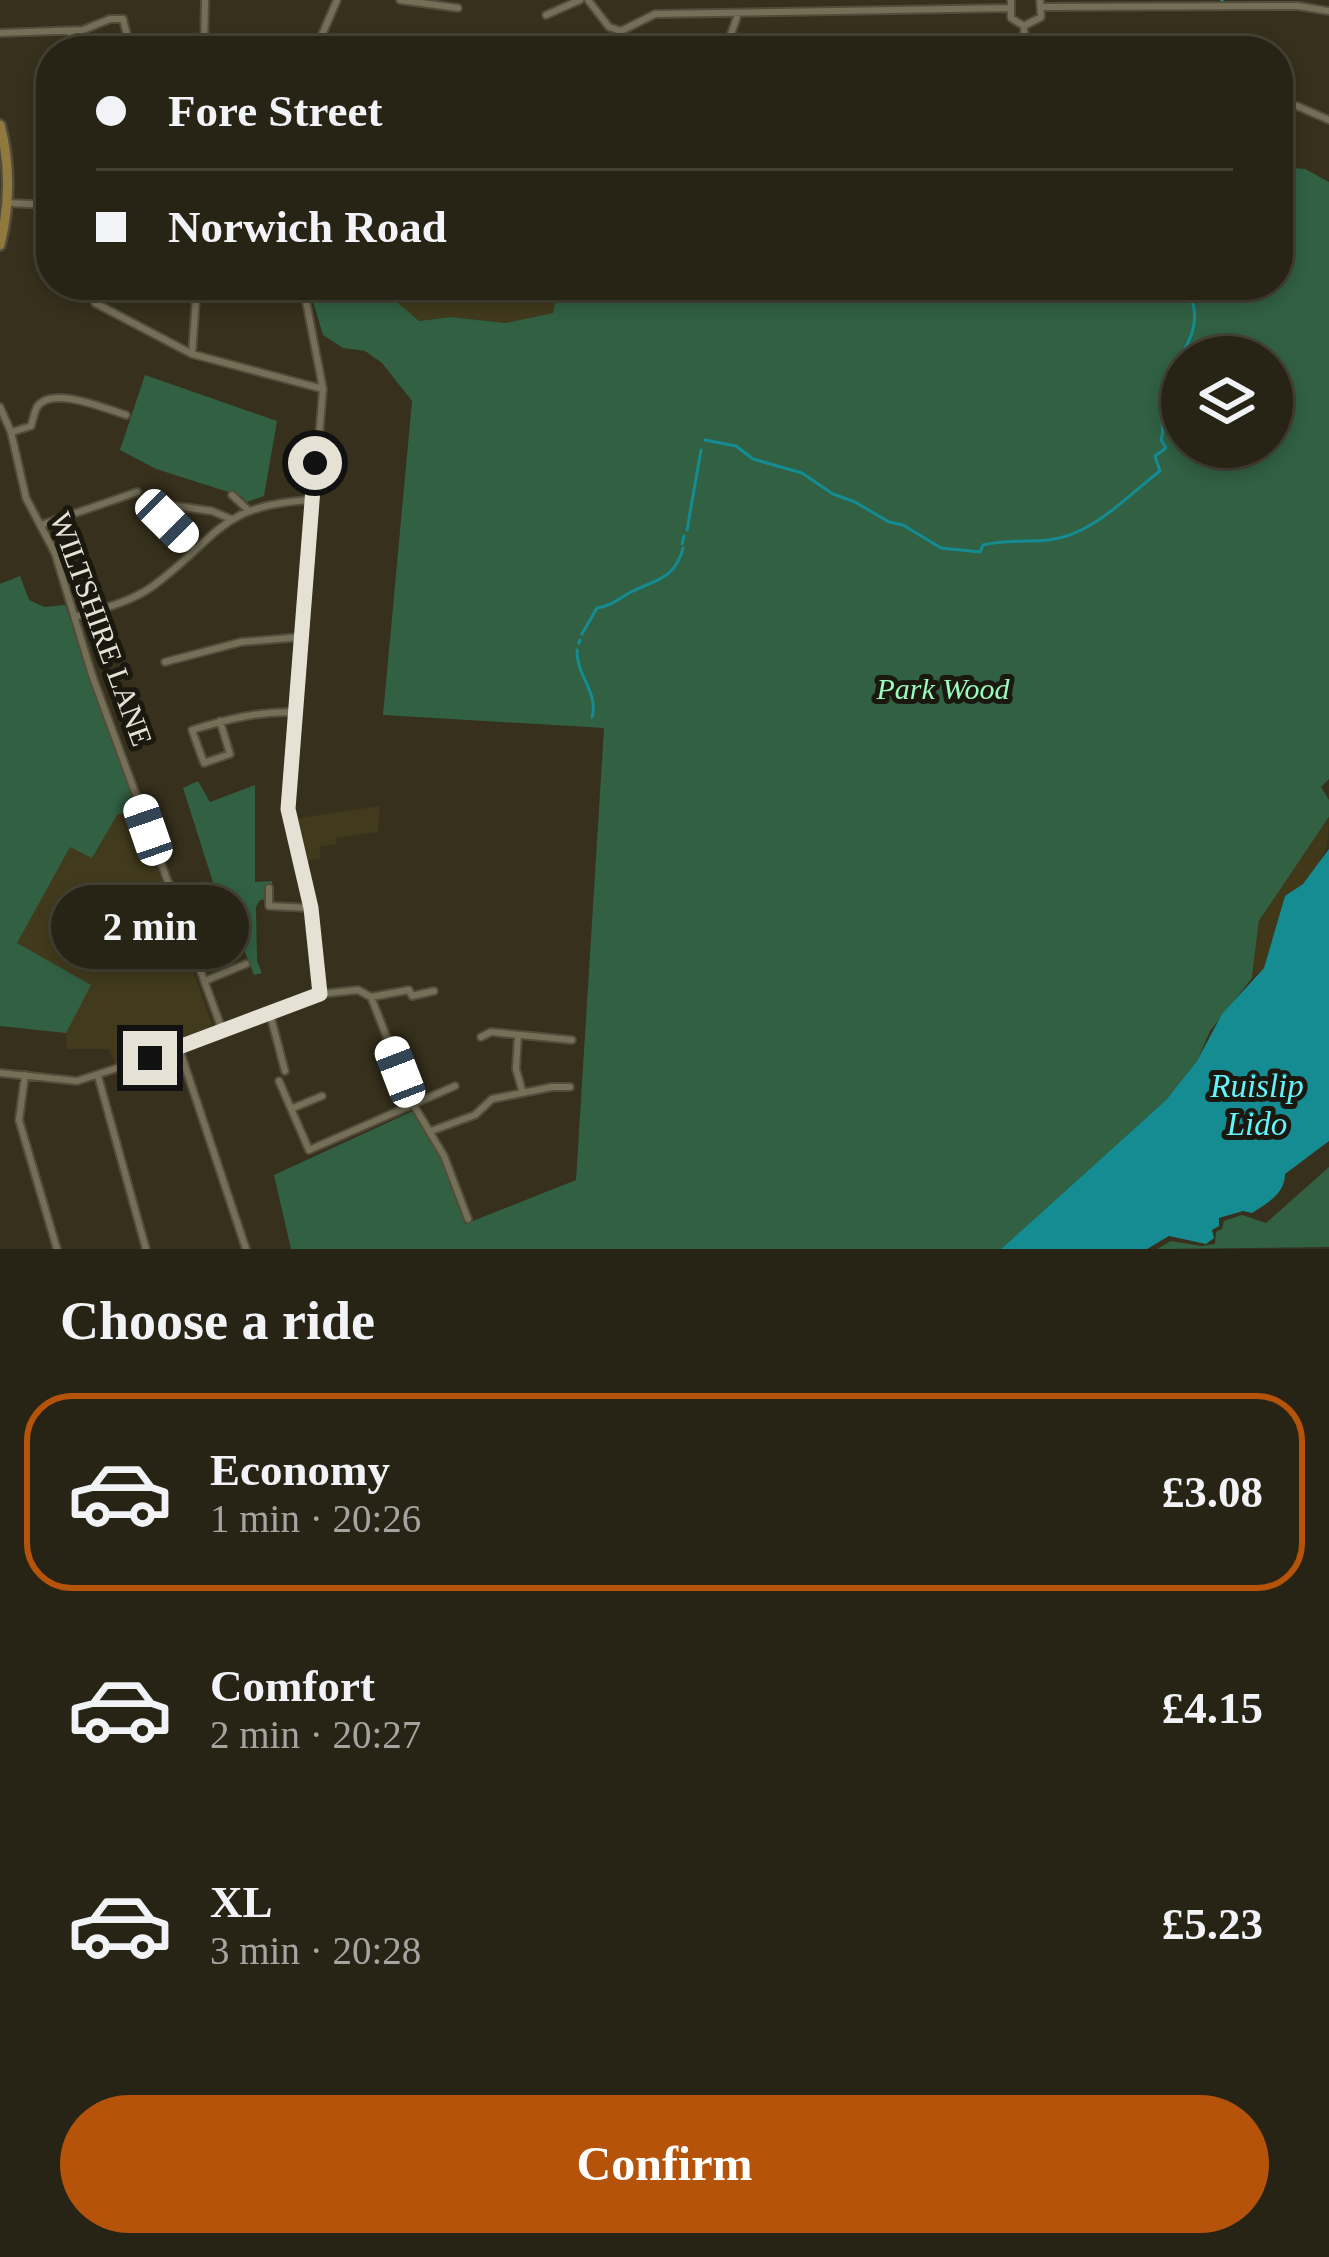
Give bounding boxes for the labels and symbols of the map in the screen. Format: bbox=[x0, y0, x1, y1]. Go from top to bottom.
route start bbox=[288, 436, 342, 490]
car bbox=[129, 483, 205, 559]
street label: WILTSHIRE LANE bbox=[44, 507, 159, 750]
park label: Park Wood bbox=[875, 672, 1011, 705]
car bbox=[119, 790, 177, 870]
callout: 2 min bbox=[51, 884, 249, 968]
route end bbox=[123, 1031, 177, 1085]
car bbox=[370, 1032, 430, 1112]
water label: Ruislip Lido bbox=[1209, 1068, 1304, 1142]

